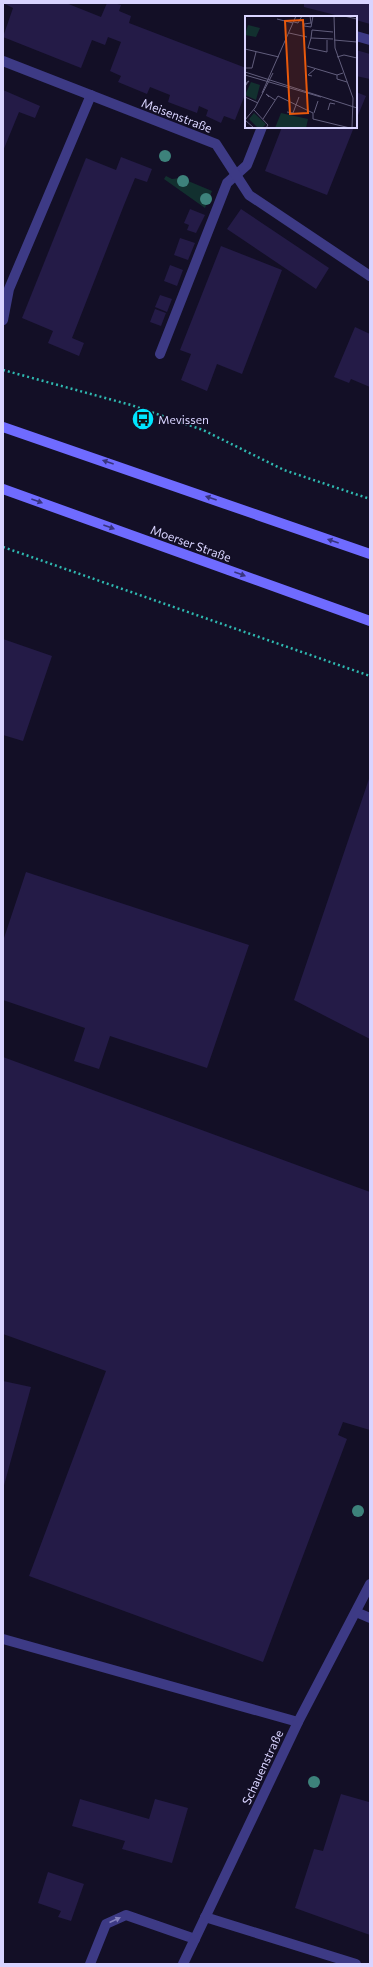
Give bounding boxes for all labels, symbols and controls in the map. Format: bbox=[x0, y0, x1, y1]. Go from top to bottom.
inset map bbox=[245, 16, 357, 128]
street label: Meisenstraße bbox=[140, 95, 214, 135]
bus stop icon: Mevissen bbox=[130, 406, 156, 432]
place label: Mevissen bbox=[158, 412, 209, 426]
one-way arrow bbox=[102, 459, 114, 465]
one-way arrow bbox=[204, 495, 216, 501]
one-way arrow bbox=[32, 499, 44, 505]
street label: Moerser Straße bbox=[149, 522, 233, 564]
one-way arrow bbox=[103, 524, 115, 530]
one-way arrow bbox=[327, 538, 339, 544]
one-way arrow bbox=[234, 571, 246, 577]
street label: Schauenstraße bbox=[239, 1727, 285, 1807]
one-way arrow bbox=[109, 1917, 121, 1923]

